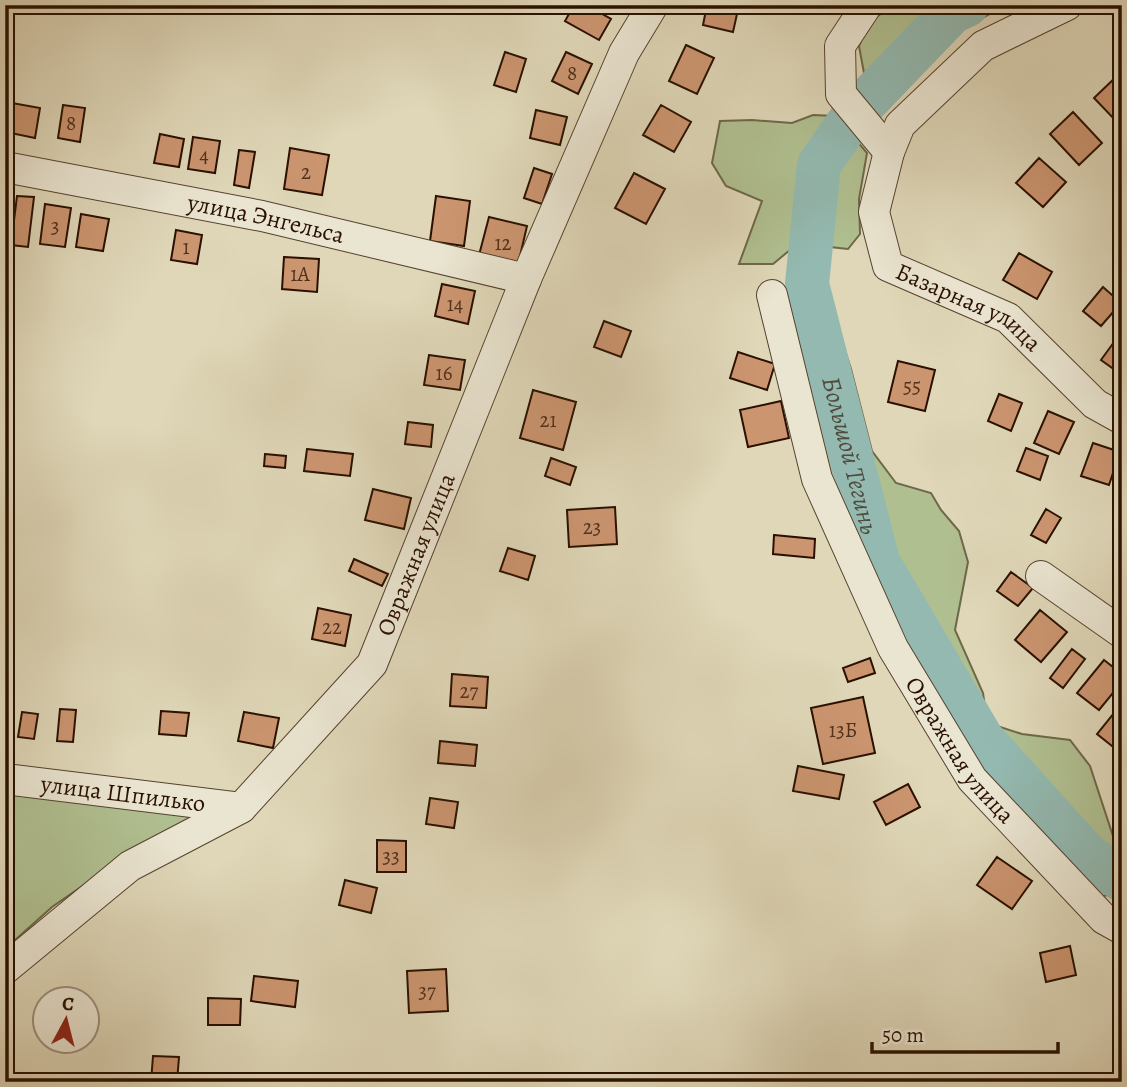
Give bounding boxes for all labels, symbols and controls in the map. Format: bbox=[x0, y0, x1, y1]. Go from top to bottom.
house number: 8 bbox=[567, 59, 577, 87]
house number: 8 bbox=[66, 109, 76, 137]
house number: 4 bbox=[199, 141, 209, 169]
house number: 2 bbox=[301, 158, 311, 186]
street label: улица Энгельса bbox=[184, 186, 348, 251]
house number: 3 bbox=[51, 212, 59, 240]
house number: 12 bbox=[494, 229, 512, 257]
house number: 1 bbox=[182, 233, 190, 261]
street label: Базарная улица bbox=[891, 255, 1049, 359]
house number: 1А bbox=[290, 260, 310, 288]
house number: 14 bbox=[447, 290, 463, 318]
house number: 16 bbox=[436, 359, 453, 387]
house number: 55 bbox=[903, 372, 921, 400]
water label: Большой Тегинь bbox=[813, 373, 887, 538]
house number: 21 bbox=[539, 406, 557, 434]
street label: Овражная улица bbox=[369, 468, 463, 640]
house number: 23 bbox=[583, 513, 601, 541]
house number: 22 bbox=[322, 613, 342, 641]
street label: Овражная улица bbox=[898, 671, 1022, 830]
house number: 27 bbox=[460, 677, 479, 705]
house number: 13Б bbox=[829, 716, 857, 744]
street label: улица Шпилько bbox=[38, 767, 207, 820]
house number: 33 bbox=[382, 842, 400, 870]
house number: 37 bbox=[418, 977, 436, 1005]
north arrow bbox=[32, 986, 102, 1056]
text: С bbox=[61, 991, 75, 1018]
scale bar bbox=[872, 1010, 1057, 1054]
text: 50 m bbox=[882, 1021, 924, 1049]

